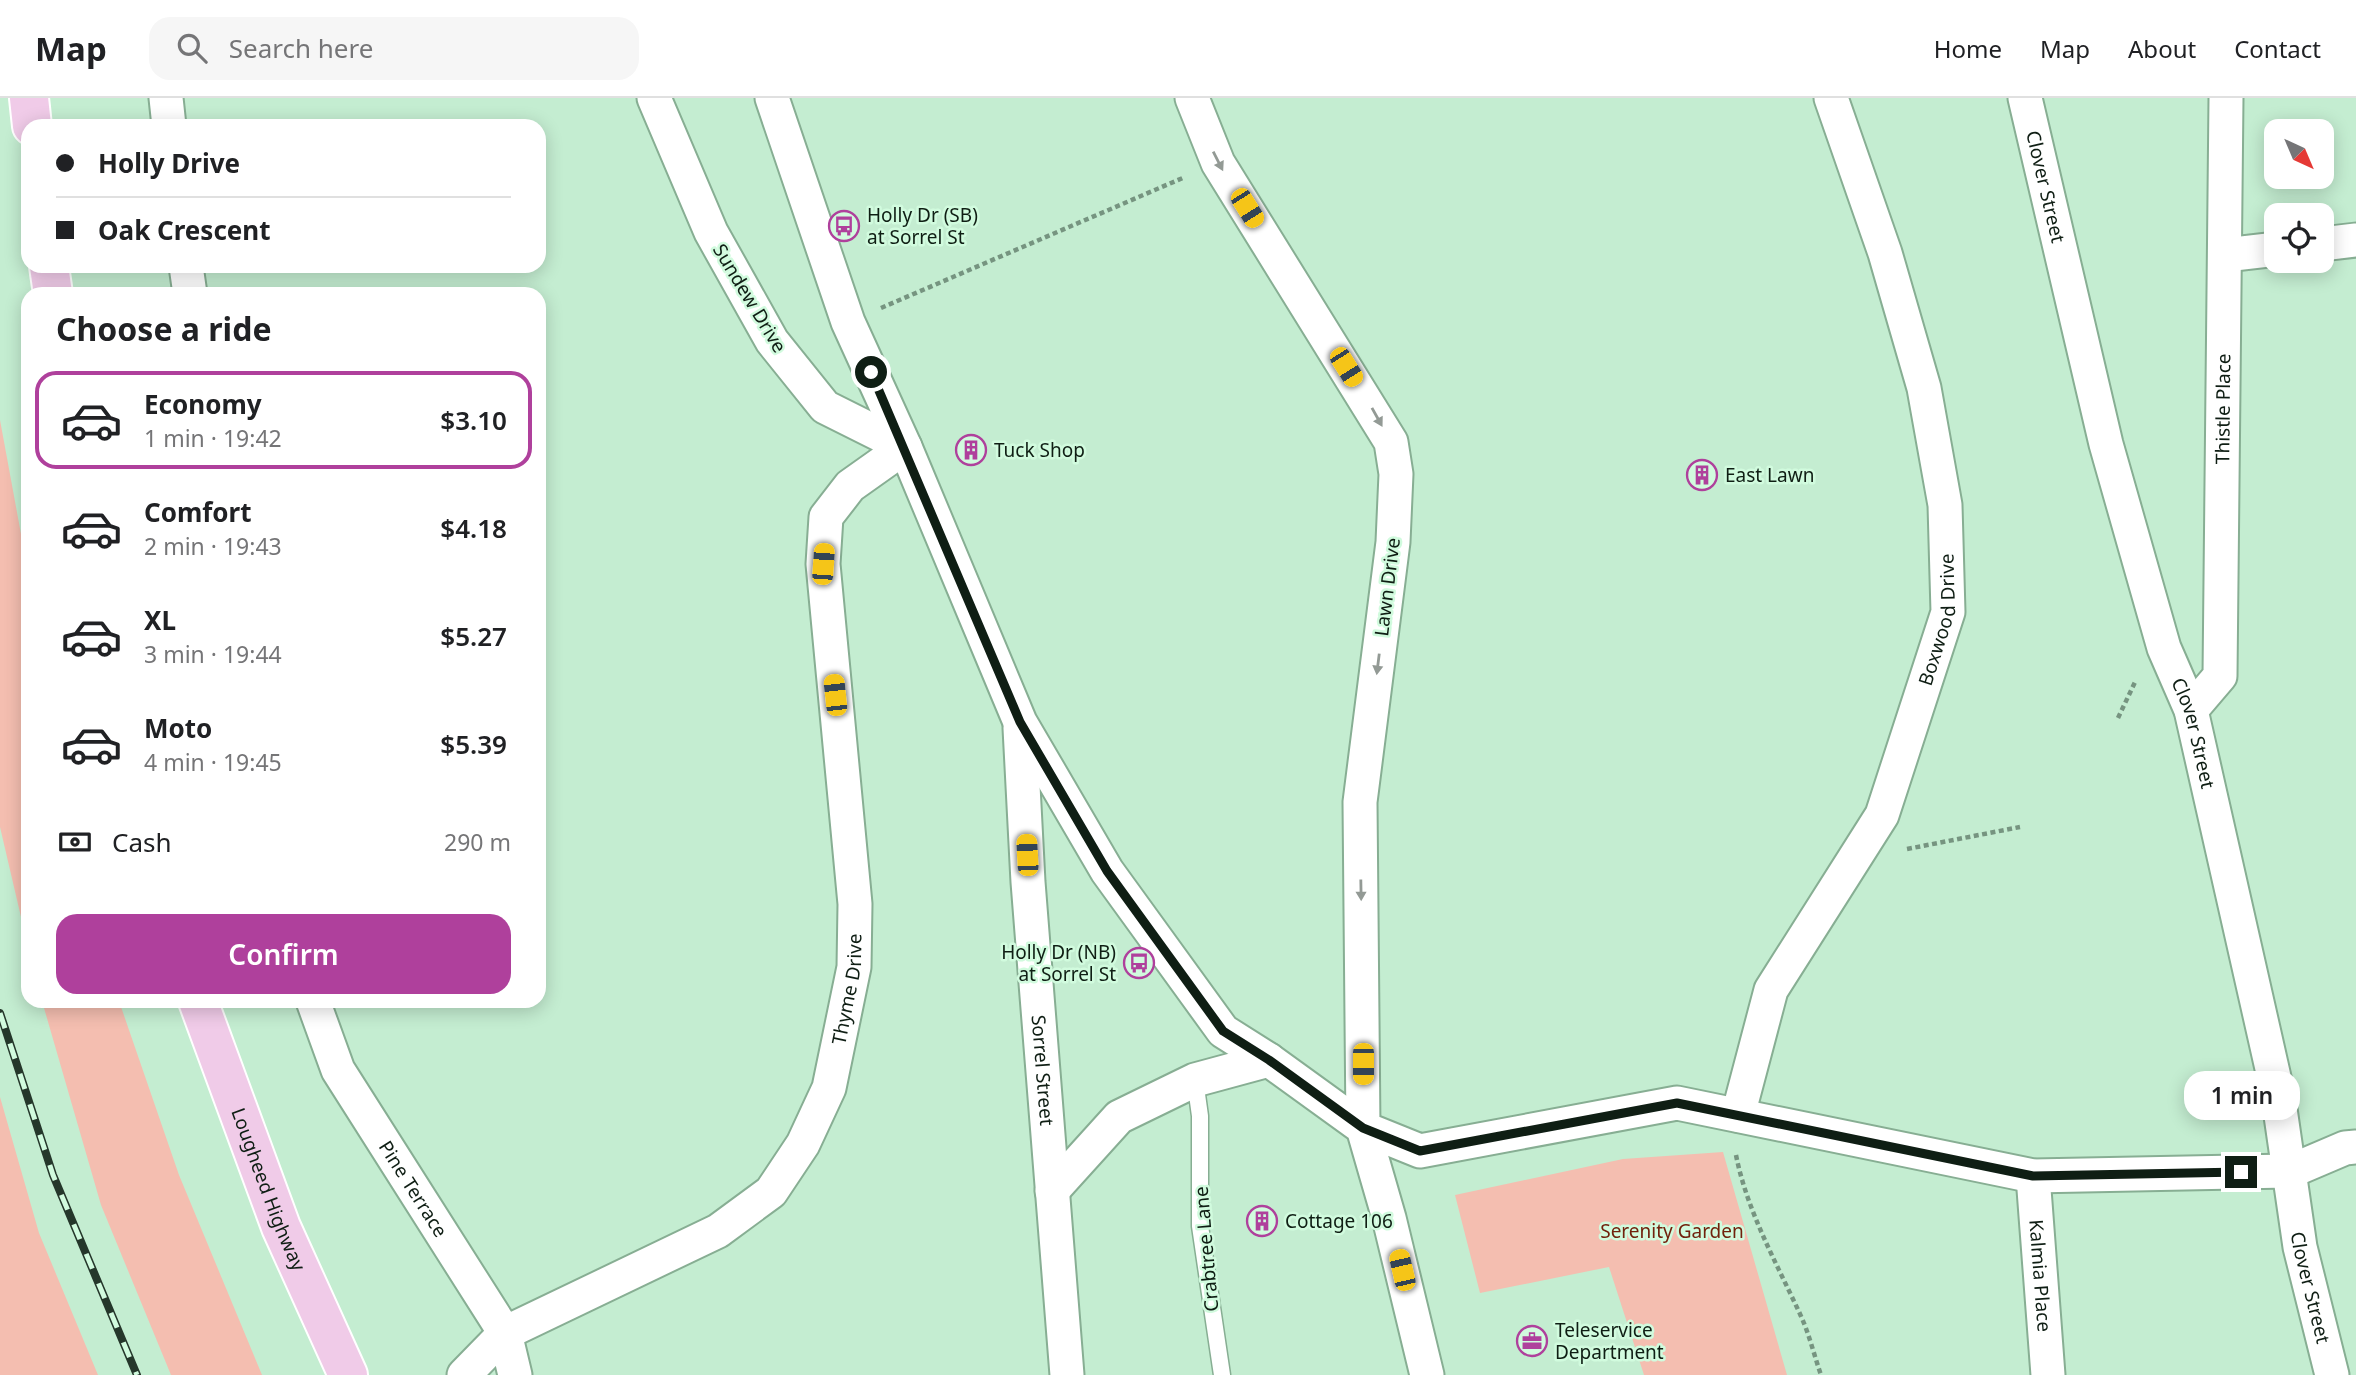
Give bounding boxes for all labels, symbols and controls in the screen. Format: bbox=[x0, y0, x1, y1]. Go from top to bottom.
search box bbox=[149, 17, 639, 80]
text: Map bbox=[35, 26, 107, 71]
icon: search bbox=[173, 29, 211, 67]
text: Search here bbox=[229, 30, 373, 66]
text: Home bbox=[1934, 32, 2002, 65]
text: Map bbox=[2040, 32, 2090, 65]
text: About bbox=[2128, 32, 2196, 65]
text: Contact bbox=[2234, 32, 2321, 65]
north arrow bbox=[2264, 119, 2334, 189]
map controls bbox=[2264, 119, 2334, 273]
street label: Clover Street bbox=[2020, 128, 2071, 245]
text: Holly Drive bbox=[98, 145, 240, 181]
one-way arrow bbox=[1213, 151, 1224, 171]
car bbox=[1227, 185, 1268, 231]
place label: Holly Dr (SB) at Sorrel St bbox=[867, 202, 978, 250]
button: locate bbox=[2264, 203, 2334, 273]
bus stop icon: Holly Dr (SB) at Sorrel St bbox=[827, 209, 861, 243]
text: Oak Crescent bbox=[98, 212, 271, 248]
street label: Sundew Drive bbox=[707, 239, 793, 357]
text: Choose a ride bbox=[56, 307, 272, 350]
car bbox=[1326, 344, 1367, 390]
street label: Thistle Place bbox=[2209, 353, 2236, 464]
route start bbox=[855, 356, 887, 388]
text: Economy bbox=[144, 386, 262, 422]
icon: car bbox=[60, 389, 123, 452]
text: $3.10 bbox=[440, 402, 507, 438]
one-way arrow bbox=[1371, 407, 1383, 426]
text: 1 min · 19:42 bbox=[144, 422, 282, 454]
building icon: Tuck Shop bbox=[954, 433, 988, 467]
place label: Tuck Shop bbox=[994, 437, 1085, 463]
building icon: East Lawn bbox=[1685, 458, 1719, 492]
place label: East Lawn bbox=[1725, 462, 1814, 488]
text: Comfort bbox=[144, 494, 252, 530]
icon: car bbox=[60, 497, 123, 560]
text: $4.18 bbox=[440, 510, 507, 546]
text: 2 min · 19:43 bbox=[144, 530, 282, 562]
street label: Lawn Drive bbox=[1368, 536, 1406, 638]
car bbox=[812, 542, 835, 586]
street label: Boxwood Drive bbox=[1912, 553, 1961, 689]
text: XL bbox=[144, 602, 176, 638]
icon: car bbox=[60, 605, 123, 668]
text: $5.27 bbox=[440, 618, 507, 654]
text: 3 min · 19:44 bbox=[144, 638, 282, 670]
one-way arrow bbox=[1372, 653, 1383, 675]
car bbox=[823, 673, 848, 717]
street label: Clover Street bbox=[2165, 673, 2221, 791]
text: Moto bbox=[144, 710, 212, 746]
icon: car bbox=[60, 713, 123, 776]
text: $5.39 bbox=[440, 726, 507, 762]
text: 4 min · 19:45 bbox=[144, 746, 282, 778]
icon: cash bbox=[56, 823, 94, 861]
text: Cash bbox=[112, 824, 172, 860]
text: 290 m bbox=[444, 826, 511, 858]
car bbox=[1016, 833, 1039, 877]
one-way arrow bbox=[1355, 879, 1367, 901]
button: Confirm bbox=[56, 914, 511, 994]
street label: Thyme Drive bbox=[825, 933, 868, 1047]
place label: Holly Dr (NB) at Sorrel St bbox=[1001, 939, 1116, 987]
bus stop icon: Holly Dr (NB) at Sorrel St bbox=[1122, 946, 1156, 980]
street label: Sorrel Street bbox=[1026, 1014, 1060, 1127]
car bbox=[1353, 1043, 1374, 1085]
callout: 1 min bbox=[2183, 1070, 2299, 1119]
text: 1 min bbox=[2211, 1079, 2273, 1111]
street label: Lougheed Highway bbox=[225, 1104, 312, 1275]
street label: Pine Terrace bbox=[373, 1135, 454, 1242]
route end bbox=[2225, 1156, 2257, 1188]
street label: Crabtree Lane bbox=[1188, 1185, 1224, 1313]
building icon: Cottage 106 bbox=[1245, 1204, 1279, 1238]
place label: Cottage 106 bbox=[1285, 1208, 1393, 1234]
park label: Serenity Garden bbox=[1600, 1218, 1744, 1244]
street label: Kalmia Place bbox=[2023, 1219, 2058, 1333]
street label: Clover Street bbox=[2285, 1230, 2337, 1346]
car bbox=[1388, 1247, 1417, 1293]
place label: Teleservice Department bbox=[1555, 1317, 1664, 1365]
office icon: Teleservice Department bbox=[1515, 1324, 1549, 1358]

